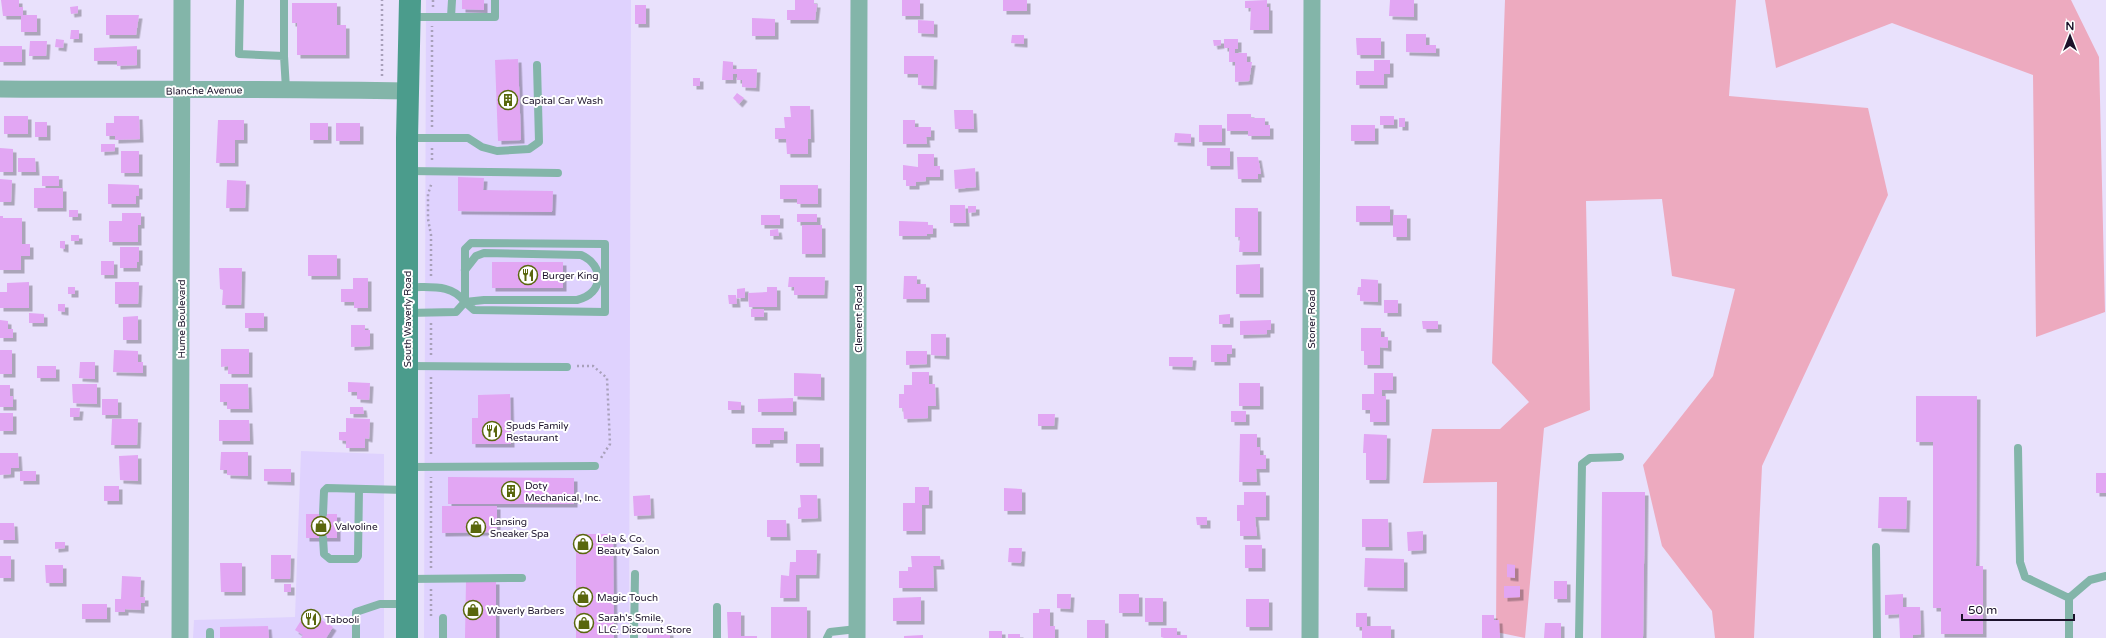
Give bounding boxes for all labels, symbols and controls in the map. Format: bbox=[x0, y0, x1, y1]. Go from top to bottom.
north arrow bbox=[2050, 16, 2090, 56]
text: N bbox=[2066, 20, 2074, 33]
street label: Blanche Avenue bbox=[166, 84, 243, 98]
building icon: Capital Car Wash bbox=[497, 89, 519, 111]
place label: Capital Car Wash bbox=[522, 95, 603, 107]
restaurant icon: Burger King bbox=[517, 264, 539, 286]
place label: Burger King bbox=[542, 270, 599, 282]
street label: South Waverly Road bbox=[402, 271, 414, 367]
street label: Hume Boulevard bbox=[176, 280, 188, 358]
street label: Clement Road bbox=[853, 285, 865, 353]
street label: Stoner Road bbox=[1306, 289, 1318, 349]
restaurant icon: Spuds Family Restaurant bbox=[481, 420, 503, 442]
place label: Spuds Family Restaurant bbox=[506, 420, 569, 444]
building icon: Doty Mechanical, Inc. bbox=[500, 480, 522, 502]
place label: Doty Mechanical, Inc. bbox=[525, 480, 601, 504]
shop icon: Valvoline bbox=[310, 515, 332, 537]
shop icon: Lansing Sneaker Spa bbox=[465, 516, 487, 538]
place label: Lansing Sneaker Spa bbox=[490, 516, 549, 540]
place label: Valvoline bbox=[335, 521, 378, 533]
shop icon: Lela & Co. Beauty Salon bbox=[572, 533, 594, 555]
place label: Lela & Co. Beauty Salon bbox=[597, 533, 659, 557]
shop icon: Magic Touch bbox=[572, 586, 594, 608]
place label: Magic Touch bbox=[597, 592, 658, 604]
scale bar bbox=[1962, 596, 2074, 622]
shop icon: Waverly Barbers bbox=[462, 599, 484, 621]
text: 50 m bbox=[1968, 603, 1997, 617]
place label: Waverly Barbers bbox=[487, 605, 565, 617]
restaurant icon: Tabooli bbox=[300, 608, 322, 630]
shop icon: Sarah's Smile, LLC. Discount Store bbox=[573, 612, 595, 634]
place label: Sarah's Smile, LLC. Discount Store bbox=[598, 612, 692, 636]
place label: Tabooli bbox=[325, 614, 359, 626]

